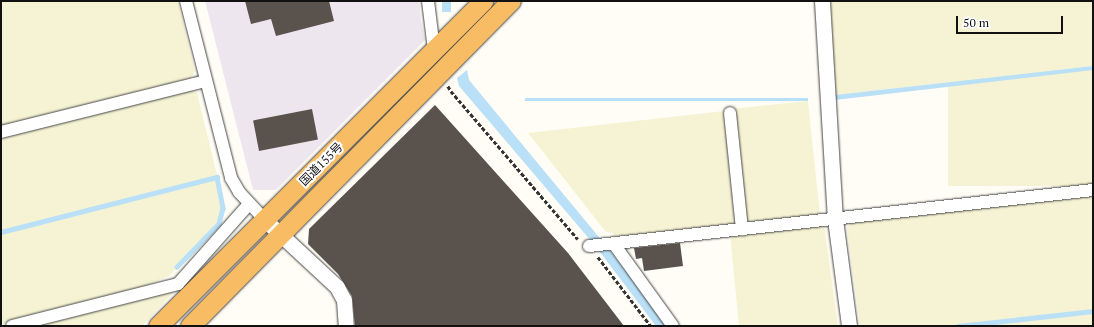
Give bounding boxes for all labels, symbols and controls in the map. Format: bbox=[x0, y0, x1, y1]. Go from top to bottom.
scale bar bbox=[958, 8, 1065, 34]
text: 50 m bbox=[963, 15, 989, 30]
street label: 国道155号 bbox=[296, 139, 346, 189]

